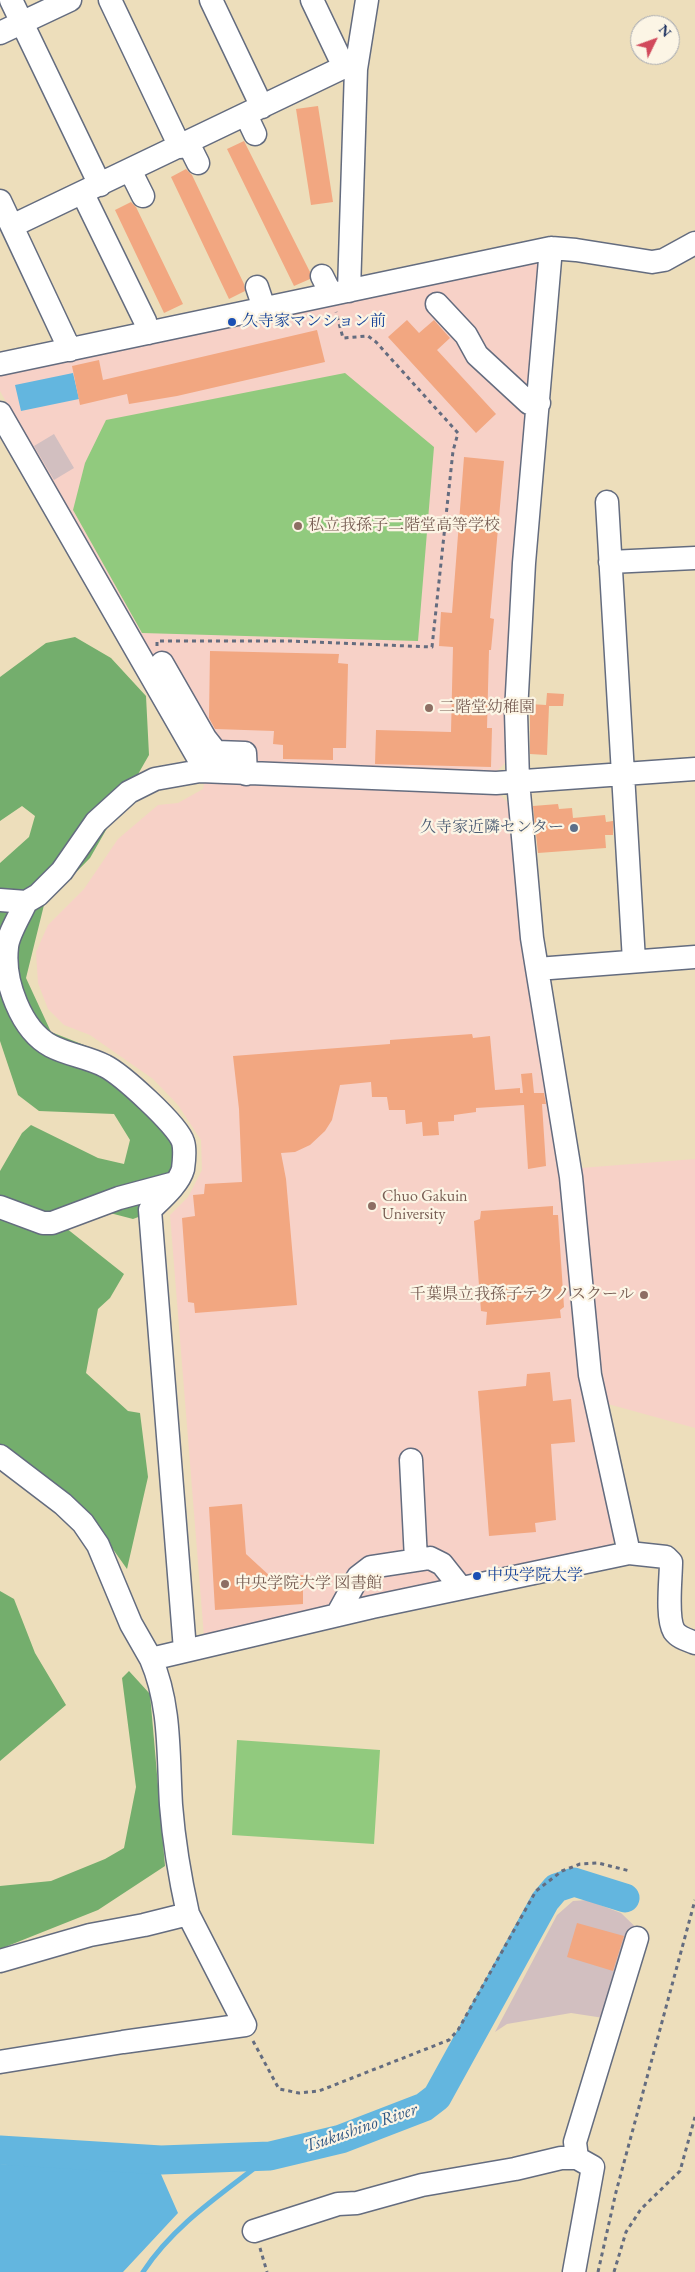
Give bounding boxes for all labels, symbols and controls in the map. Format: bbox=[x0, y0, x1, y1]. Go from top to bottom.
north arrow bbox=[630, 15, 680, 65]
text: N bbox=[655, 20, 676, 41]
place label: 久寺家マンション前 bbox=[242, 312, 386, 332]
marker: 久寺家マンション前 bbox=[226, 316, 238, 328]
place label: 私立我孫子二階堂高等学校 bbox=[308, 516, 500, 536]
marker: 私立我孫子二階堂高等学校 bbox=[292, 520, 304, 532]
place label: 二階堂幼稚園 bbox=[439, 698, 535, 718]
marker: 二階堂幼稚園 bbox=[423, 702, 435, 714]
place label: 久寺家近隣センター bbox=[420, 818, 564, 838]
marker: 久寺家近隣センター bbox=[568, 822, 580, 834]
place label: Chuo Gakuin University bbox=[382, 1187, 468, 1225]
marker: Chuo Gakuin University bbox=[366, 1200, 378, 1212]
place label: 千葉県立我孫子テクノスクール bbox=[410, 1285, 634, 1305]
marker: 千葉県立我孫子テクノスクール bbox=[638, 1289, 650, 1301]
place label: 中央学院大学 bbox=[487, 1566, 583, 1586]
marker: 中央学院大学 bbox=[471, 1570, 483, 1582]
place label: 中央学院大学 図書館 bbox=[235, 1574, 382, 1594]
marker: 中央学院大学 図書館 bbox=[219, 1578, 231, 1590]
water label: Tsukushino River bbox=[302, 2099, 420, 2157]

